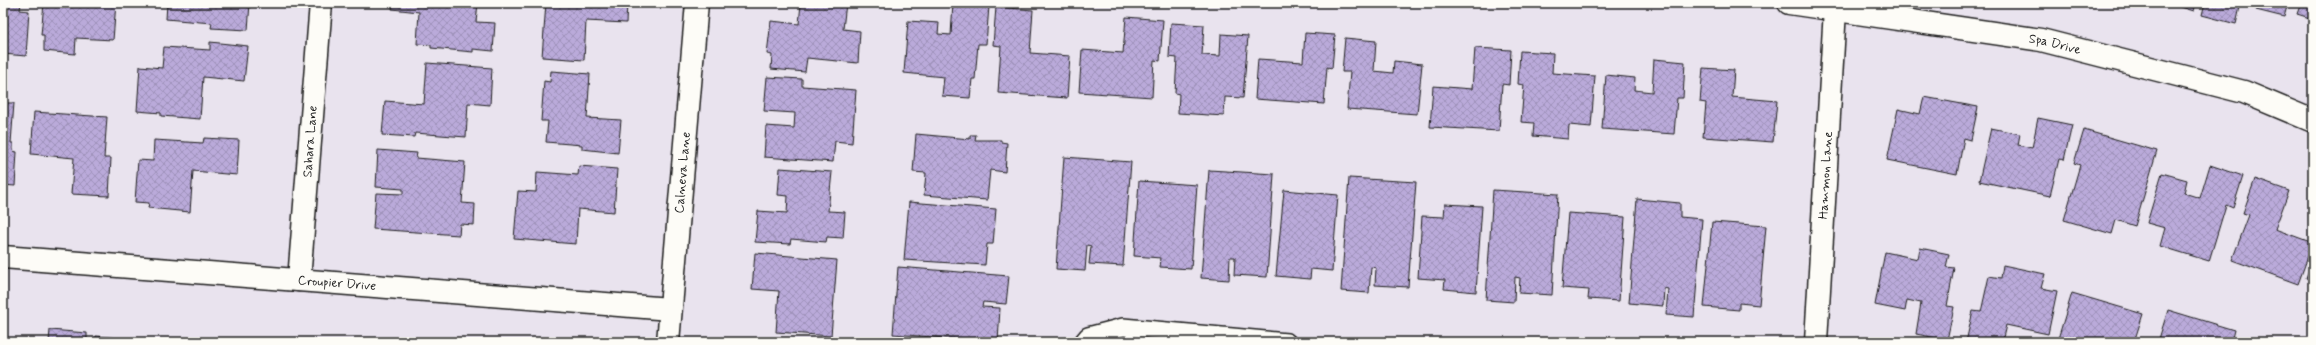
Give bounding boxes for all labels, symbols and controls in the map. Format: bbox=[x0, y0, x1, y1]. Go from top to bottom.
street label: Spa Drive bbox=[2028, 30, 2083, 58]
street label: Sahara Lane bbox=[299, 105, 321, 178]
street label: Calneva Lane bbox=[671, 131, 694, 214]
street label: Hammon Lane bbox=[1815, 131, 1837, 220]
street label: Croupier Drive bbox=[297, 272, 377, 295]

